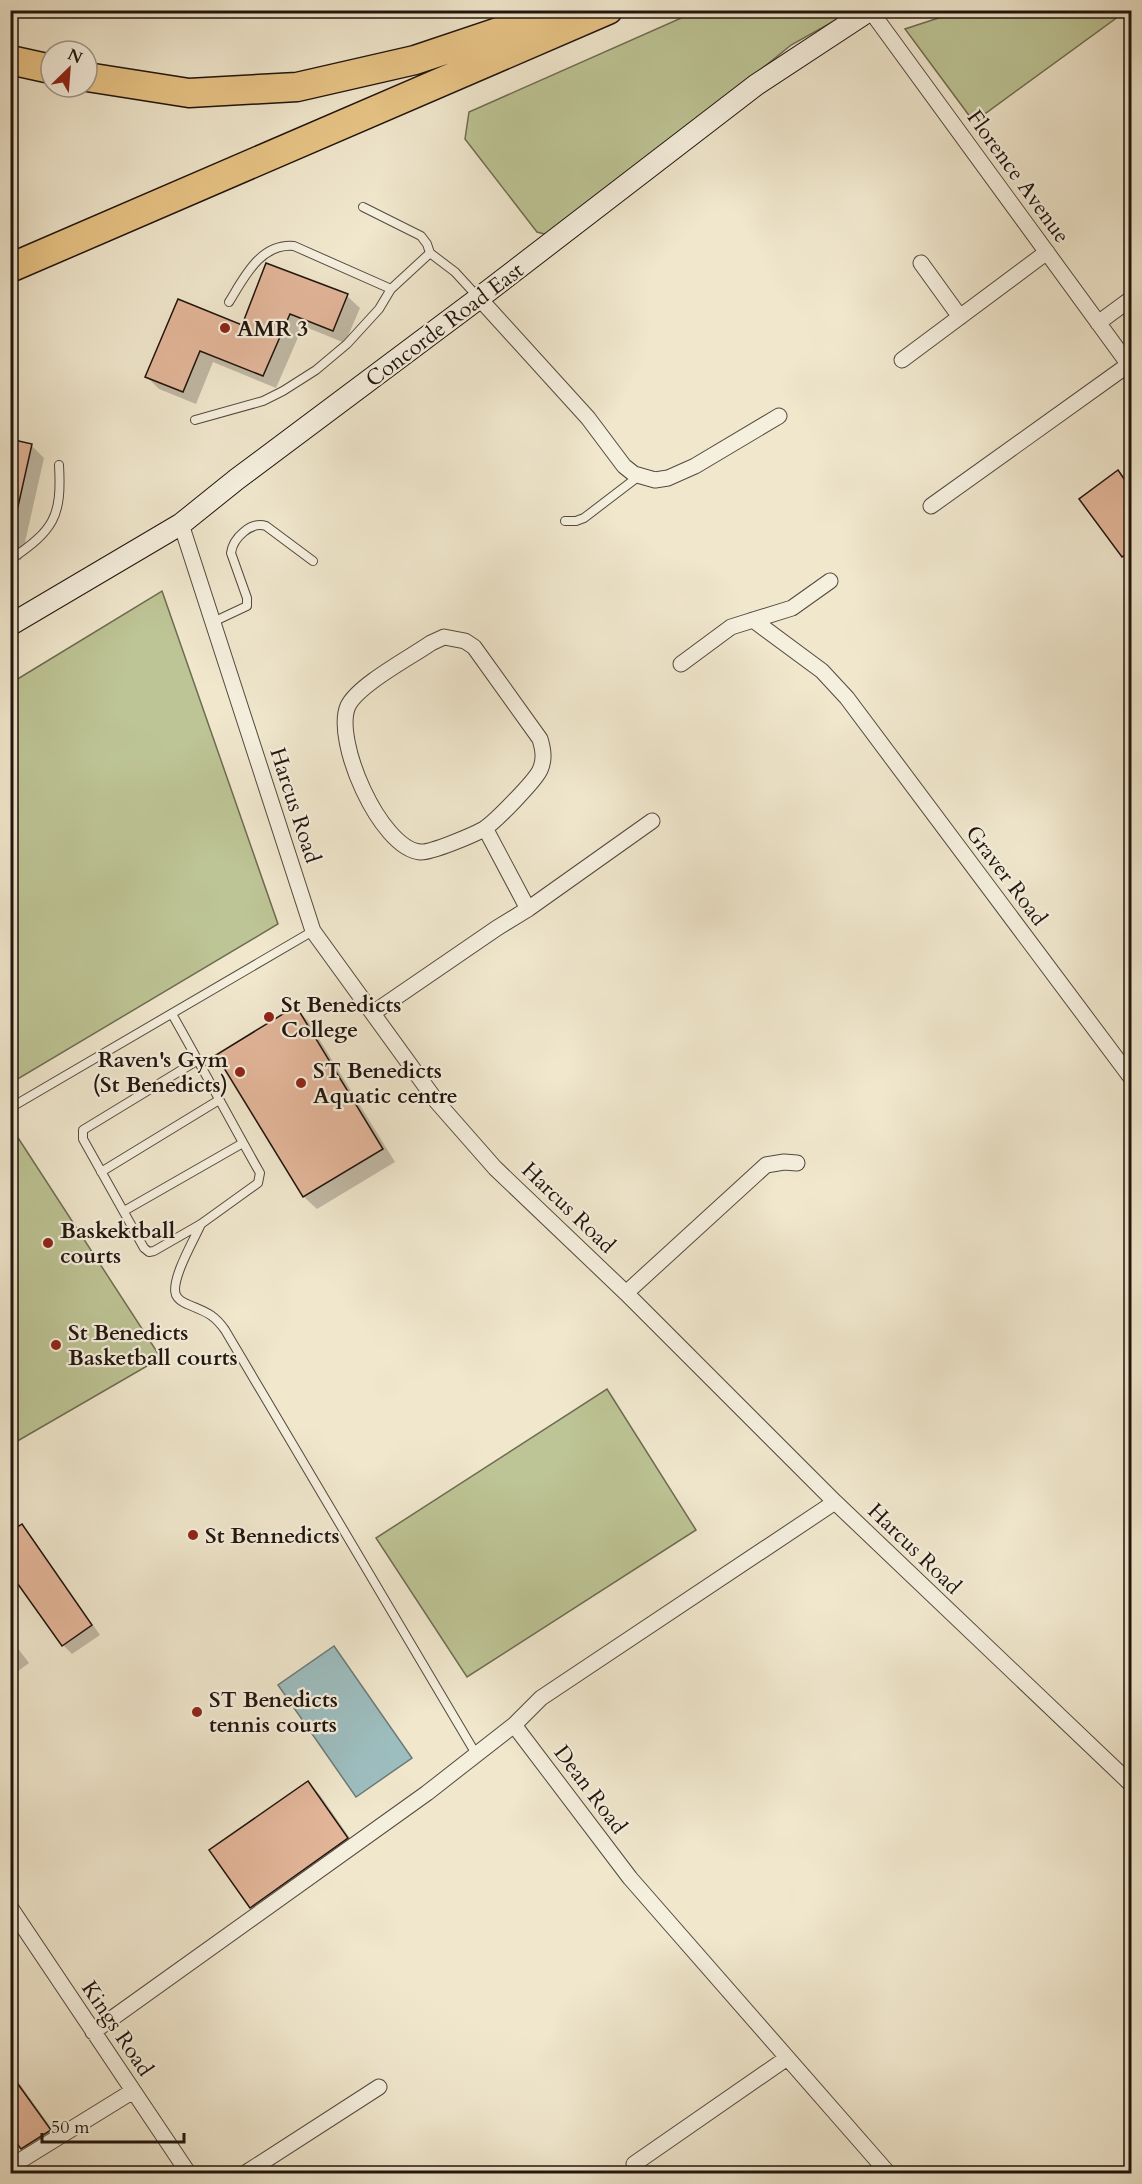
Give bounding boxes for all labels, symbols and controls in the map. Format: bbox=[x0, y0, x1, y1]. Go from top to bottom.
north arrow bbox=[39, 39, 99, 99]
text: N bbox=[64, 43, 86, 69]
street label: Florence Avenue bbox=[960, 104, 1077, 249]
street label: Concorde Road East bbox=[360, 255, 530, 394]
place label: AMR 3 bbox=[237, 314, 308, 344]
marker: AMR 3 bbox=[218, 321, 232, 335]
street label: Harcus Road bbox=[262, 744, 328, 867]
street label: Graver Road bbox=[959, 819, 1054, 932]
place label: St Benedicts College bbox=[281, 990, 402, 1045]
marker: St Benedicts College bbox=[262, 1010, 276, 1024]
place label: Raven's Gym (St Benedicts) bbox=[93, 1045, 229, 1100]
place label: ST Benedicts Aquatic centre bbox=[313, 1056, 458, 1111]
marker: Raven's Gym (St Benedicts) bbox=[233, 1065, 247, 1079]
marker: ST Benedicts Aquatic centre bbox=[294, 1076, 308, 1090]
street label: Harcus Road bbox=[515, 1155, 622, 1260]
place label: Baskektball courts bbox=[60, 1216, 176, 1271]
marker: Baskektball courts bbox=[41, 1236, 55, 1250]
place label: St Benedicts Basketball courts bbox=[68, 1318, 238, 1373]
marker: St Benedicts Basketball courts bbox=[49, 1338, 63, 1352]
street label: Harcus Road bbox=[861, 1496, 968, 1601]
place label: St Bennedicts bbox=[205, 1521, 340, 1551]
marker: St Bennedicts bbox=[186, 1528, 200, 1542]
place label: ST Benedicts tennis courts bbox=[209, 1685, 338, 1740]
marker: ST Benedicts tennis courts bbox=[190, 1705, 204, 1719]
street label: Dean Road bbox=[547, 1739, 634, 1840]
street label: Kings Road bbox=[74, 1975, 160, 2082]
scale bar bbox=[42, 2106, 184, 2144]
text: 50 m bbox=[51, 2115, 90, 2140]

